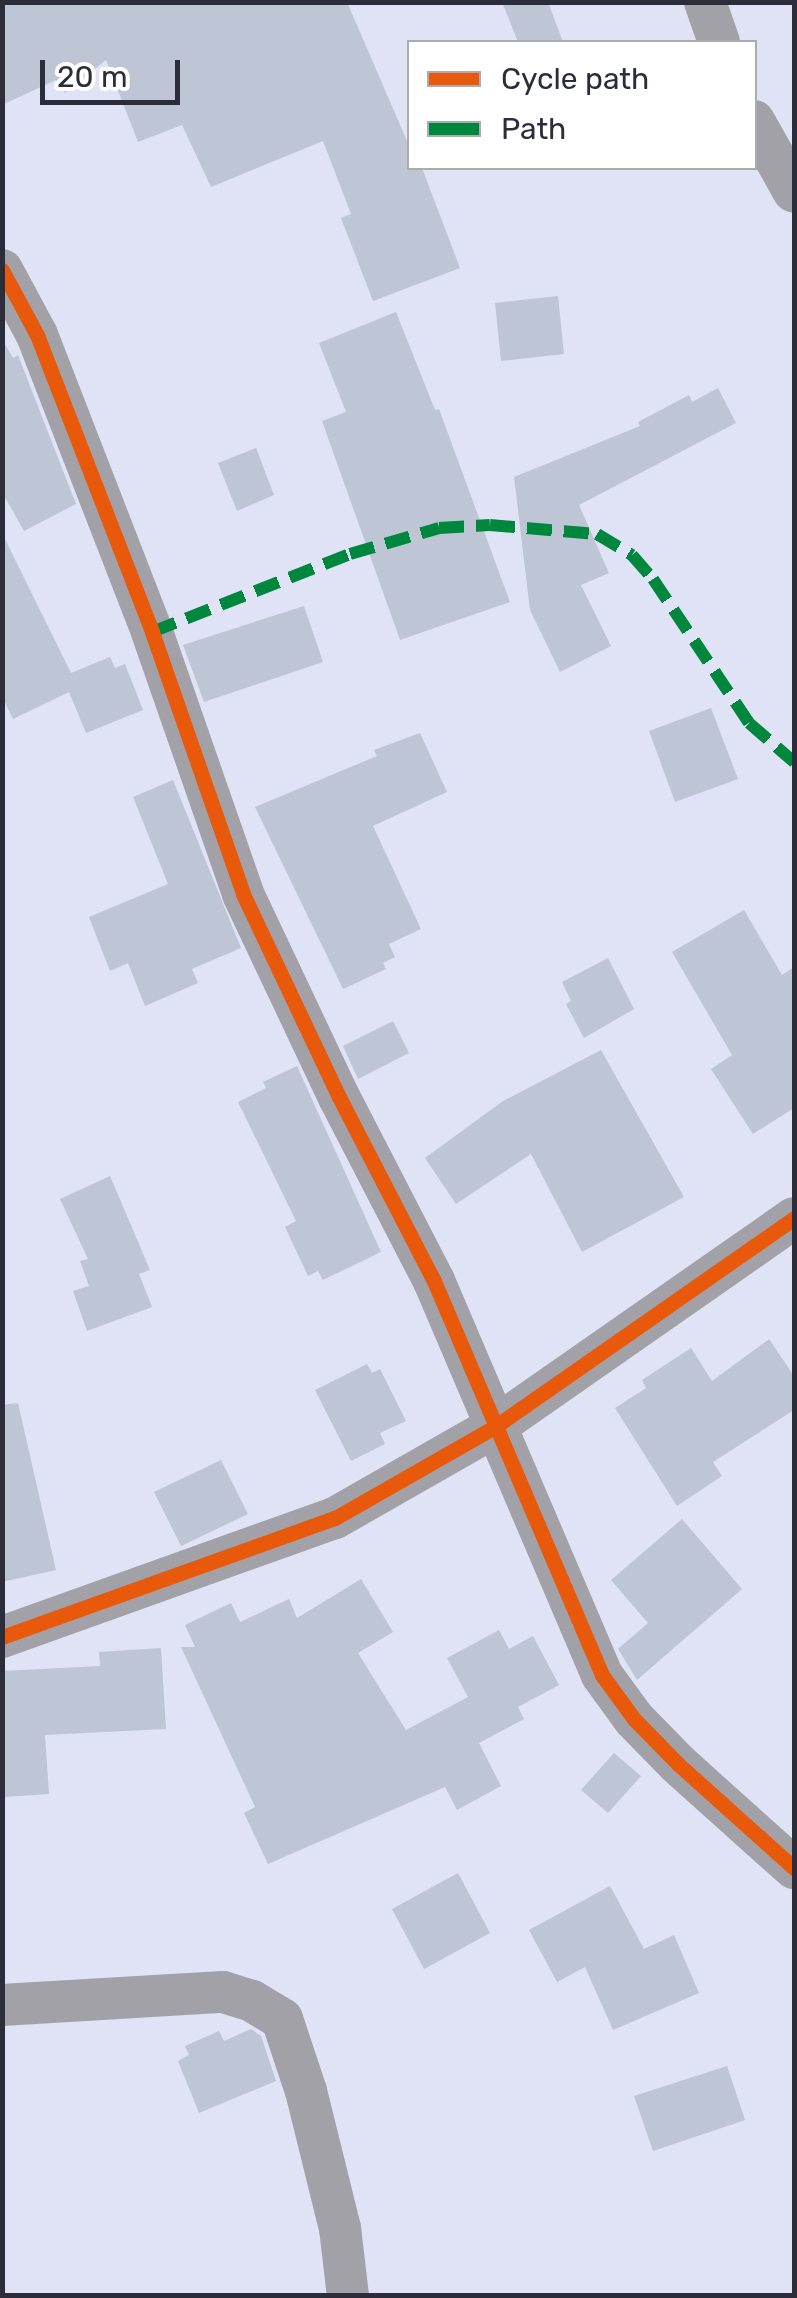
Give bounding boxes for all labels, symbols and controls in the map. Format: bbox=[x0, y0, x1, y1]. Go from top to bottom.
scale bar bbox=[45, 40, 185, 102]
legend bbox=[407, 40, 757, 170]
text: 20 m bbox=[57, 59, 128, 95]
text: Cycle path bbox=[501, 61, 649, 97]
text: Path bbox=[501, 111, 566, 147]

